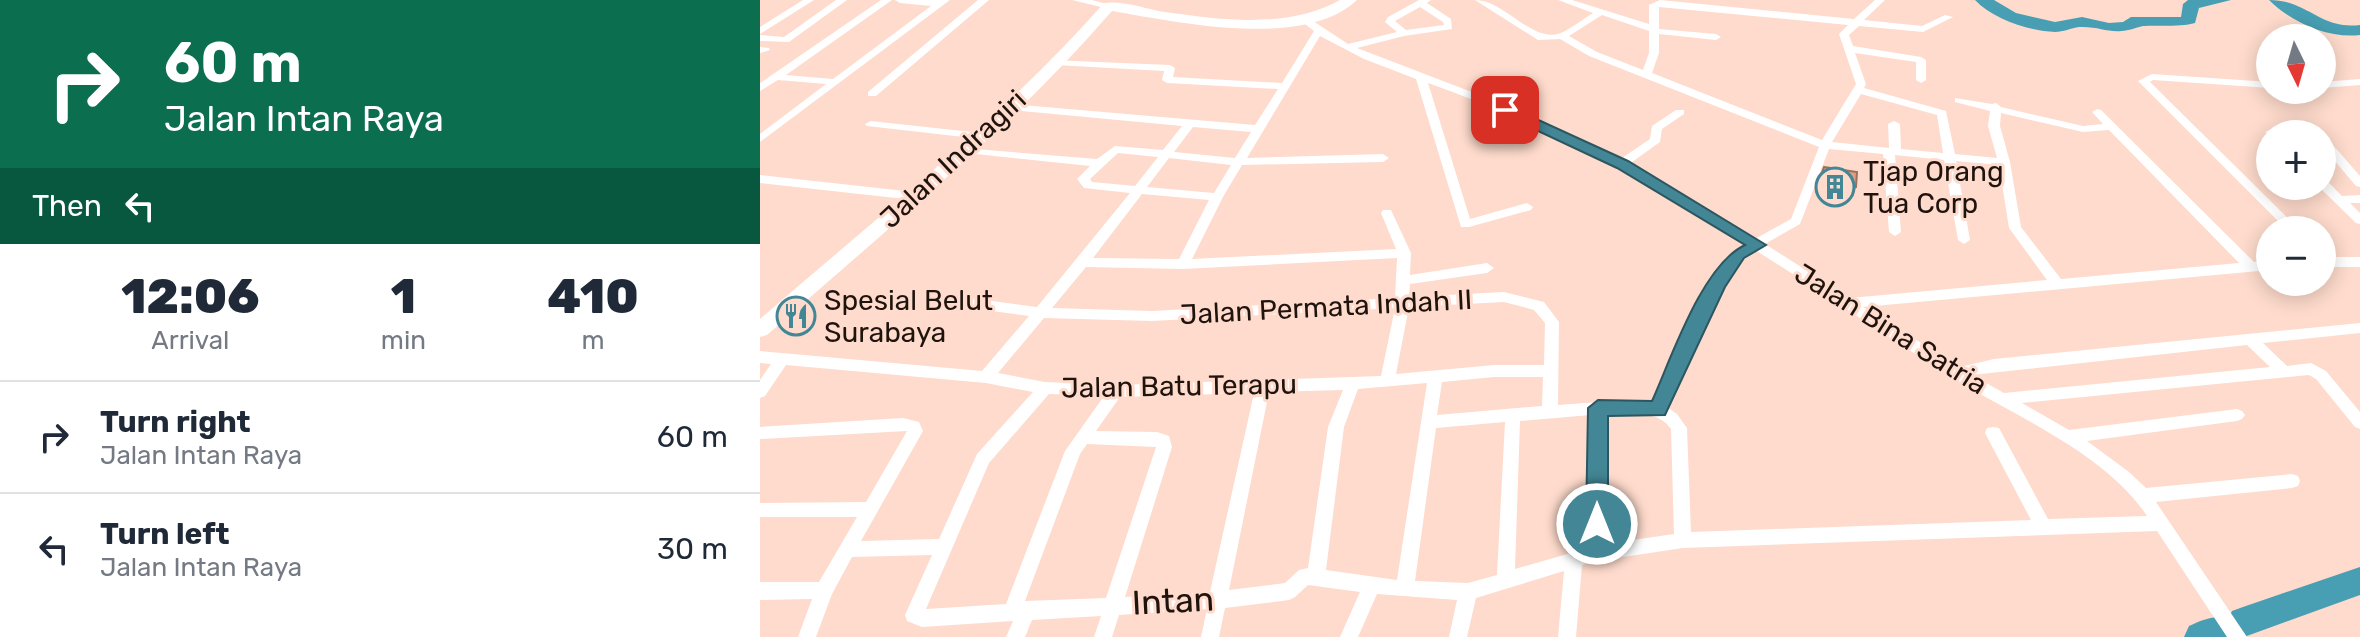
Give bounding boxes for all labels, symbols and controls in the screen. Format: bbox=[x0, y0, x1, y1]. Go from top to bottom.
north arrow bbox=[2256, 24, 2336, 104]
map controls bbox=[2256, 24, 2336, 296]
text: 60 m bbox=[164, 30, 302, 96]
icon: right bbox=[32, 32, 136, 136]
pin bbox=[1471, 76, 1539, 144]
street label: Jalan Indragiri bbox=[873, 83, 1033, 235]
icon: arrive bbox=[1483, 88, 1527, 132]
text: Jalan Intan Raya bbox=[164, 97, 444, 140]
button: + bbox=[2256, 120, 2336, 200]
place label: Tjap Orang Tua Corp bbox=[1863, 155, 2004, 220]
building icon: Tjap Orang Tua Corp bbox=[1814, 166, 1856, 208]
icon: left bbox=[118, 184, 162, 228]
text: Then bbox=[32, 188, 102, 224]
button: − bbox=[2256, 216, 2336, 296]
street label: Jalan Bina Satria bbox=[1789, 257, 1993, 401]
text: 12:06 bbox=[121, 268, 260, 325]
text: 1 bbox=[391, 268, 416, 325]
text: 410 bbox=[547, 268, 639, 325]
street label: Jalan Permata Indah II bbox=[1179, 283, 1473, 331]
place label: Spesial Belut Surabaya bbox=[824, 284, 993, 349]
restaurant icon: Spesial Belut Surabaya bbox=[775, 295, 817, 337]
text: Arrival bbox=[151, 325, 229, 356]
text: min bbox=[381, 325, 426, 356]
text: m bbox=[581, 325, 605, 356]
street label: Jalan Batu Terapu bbox=[1061, 367, 1297, 405]
text: Turn right bbox=[100, 404, 251, 440]
icon: right bbox=[32, 415, 76, 459]
text: 60 m bbox=[657, 419, 728, 455]
text: Jalan Intan Raya bbox=[100, 440, 302, 471]
position arrow bbox=[1555, 482, 1639, 566]
text: Turn left bbox=[100, 516, 230, 552]
icon: left bbox=[32, 527, 76, 571]
text: 30 m bbox=[657, 531, 728, 567]
text: Jalan Intan Raya bbox=[100, 552, 302, 583]
street label: Intan bbox=[1131, 578, 1215, 624]

